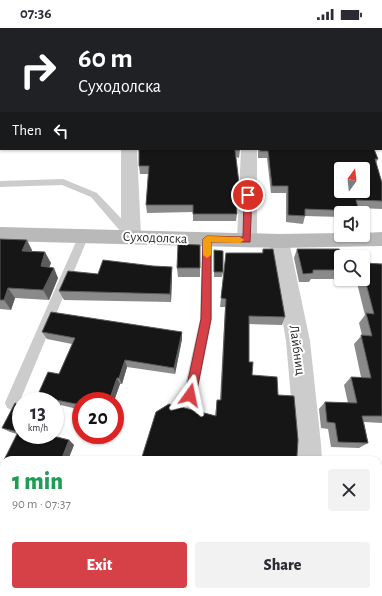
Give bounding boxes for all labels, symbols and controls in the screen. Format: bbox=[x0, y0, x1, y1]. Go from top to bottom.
text: 07:36 bbox=[20, 6, 51, 21]
icon: right bbox=[12, 44, 64, 96]
text: 60 m bbox=[78, 45, 133, 73]
text: Суходолска bbox=[78, 78, 161, 96]
icon: left bbox=[50, 120, 72, 142]
text: Then bbox=[12, 123, 42, 138]
north arrow bbox=[334, 162, 370, 198]
map controls bbox=[334, 162, 370, 286]
pin bbox=[231, 178, 265, 212]
icon: arrive bbox=[237, 184, 259, 206]
button: sound bbox=[334, 206, 370, 242]
street label: Суходолска bbox=[122, 230, 188, 246]
button: search bbox=[334, 250, 370, 286]
street label: Лайбниц bbox=[287, 324, 308, 377]
position arrow bbox=[169, 374, 211, 416]
speed limit sign: 20 bbox=[72, 392, 124, 444]
text: 13 bbox=[30, 403, 46, 423]
text: km/h bbox=[28, 423, 48, 433]
button: close bbox=[328, 469, 370, 511]
text: 1 min bbox=[12, 470, 63, 494]
text: 90 m · 07:37 bbox=[12, 498, 71, 511]
button: Exit bbox=[12, 542, 187, 588]
button: Share bbox=[195, 542, 370, 588]

